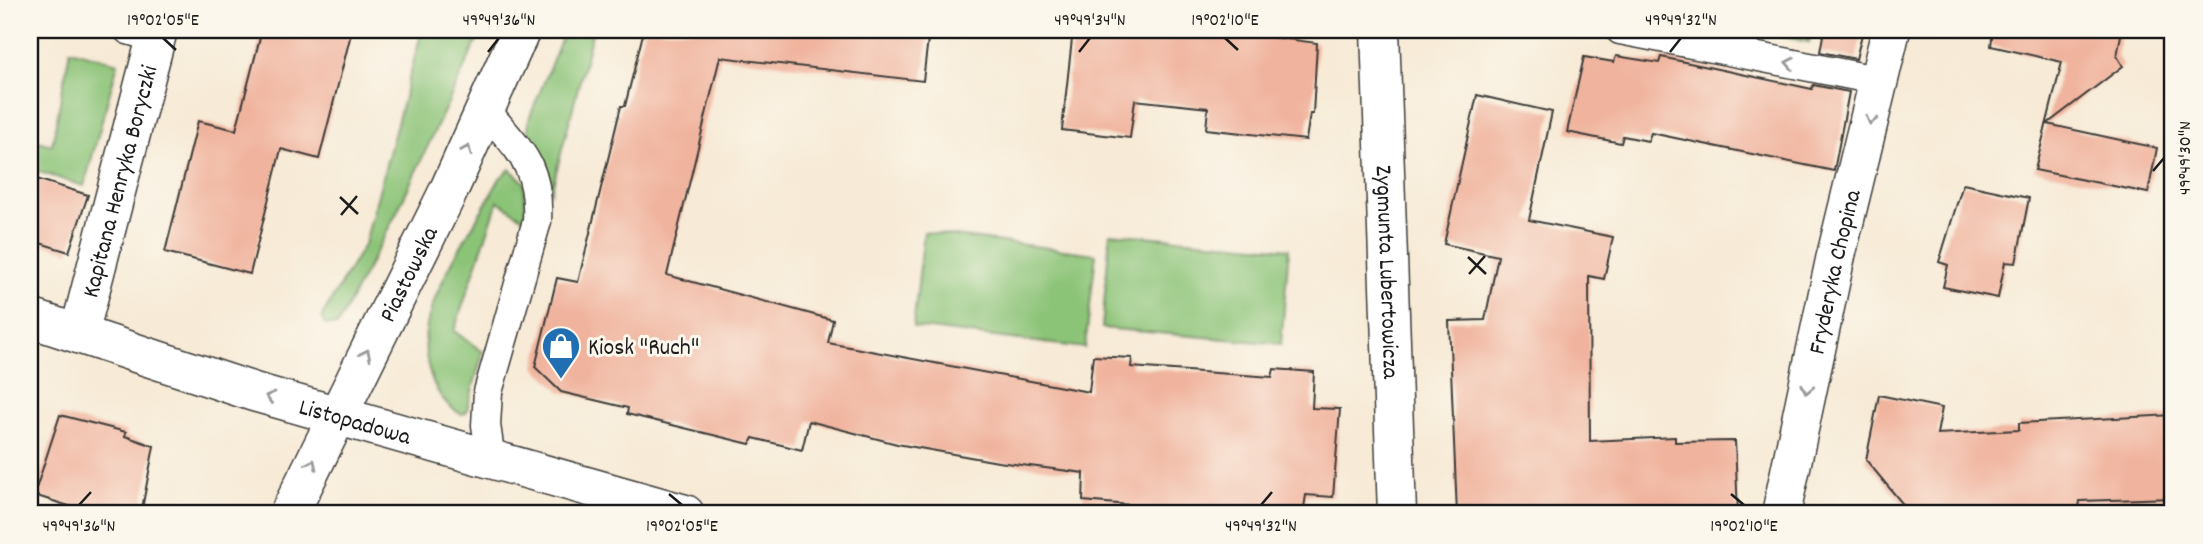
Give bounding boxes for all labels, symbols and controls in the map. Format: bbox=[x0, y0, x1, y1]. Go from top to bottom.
text: 19°02'05"E bbox=[127, 9, 199, 34]
text: 49°49'36"N bbox=[463, 9, 535, 34]
text: 49°49'34"N bbox=[1054, 9, 1126, 34]
text: 19°02'10"E bbox=[1191, 9, 1259, 34]
text: 49°49'32"N bbox=[1645, 9, 1717, 34]
one-way arrow bbox=[1784, 56, 1796, 71]
street label: Kapitana Henryka Boryczki bbox=[75, 62, 168, 302]
one-way arrow bbox=[1865, 114, 1879, 126]
text: 49°49'30"N bbox=[2174, 121, 2199, 195]
one-way arrow bbox=[459, 145, 473, 157]
street label: Zygmunta Lubertowicza bbox=[1365, 164, 1406, 380]
street label: Fryderyka Chopina bbox=[1801, 186, 1872, 358]
street label: Piastowska bbox=[372, 221, 449, 329]
shop icon: Kiosk "Ruch" bbox=[540, 325, 582, 380]
place label: Kiosk "Ruch" bbox=[588, 332, 699, 366]
one-way arrow bbox=[357, 349, 371, 361]
one-way arrow bbox=[1801, 383, 1816, 395]
one-way arrow bbox=[264, 390, 276, 405]
street label: Listopadowa bbox=[294, 392, 415, 456]
one-way arrow bbox=[304, 459, 318, 472]
text: 49°49'36"N bbox=[43, 515, 115, 540]
text: 19°02'05"E bbox=[646, 515, 718, 540]
text: 49°49'32"N bbox=[1225, 515, 1297, 540]
text: 19°02'10"E bbox=[1710, 515, 1778, 540]

